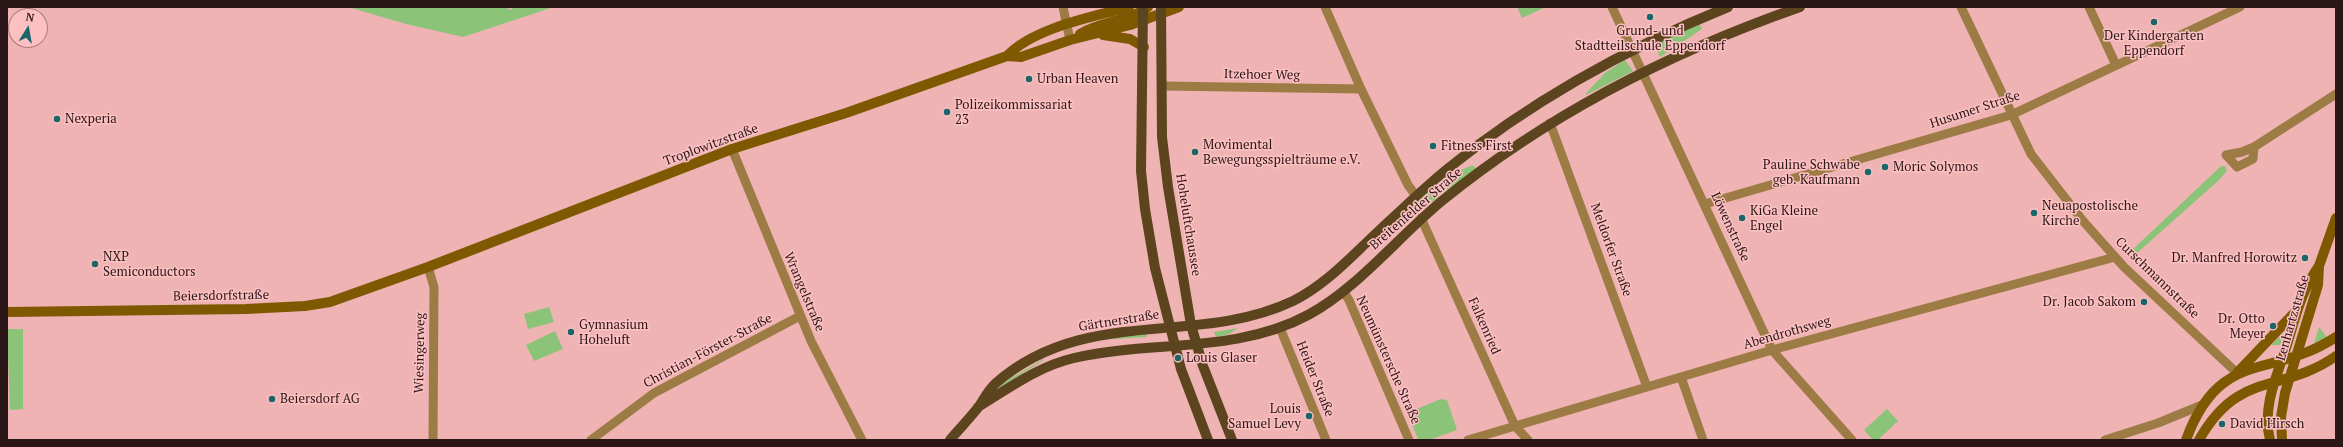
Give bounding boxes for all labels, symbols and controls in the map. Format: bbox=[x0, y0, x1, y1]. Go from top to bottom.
north arrow bbox=[8, 8, 48, 48]
text: N bbox=[25, 10, 36, 25]
marker: Grund- und Stadtteilschule Eppendorf bbox=[1645, 12, 1655, 22]
marker: Der Kindergarten Eppendorf bbox=[2149, 17, 2159, 27]
place label: Grund- und Stadtteilschule Eppendorf bbox=[1575, 23, 1725, 54]
place label: Der Kindergarten Eppendorf bbox=[2104, 28, 2204, 59]
street label: Itzehoer Weg bbox=[1224, 67, 1300, 83]
place label: Urban Heaven bbox=[1037, 71, 1118, 87]
marker: Urban Heaven bbox=[1024, 74, 1034, 84]
street label: Husumer Straße bbox=[1928, 88, 2022, 132]
place label: Polizeikommissariat 23 bbox=[955, 97, 1072, 128]
marker: Polizeikommissariat 23 bbox=[942, 107, 952, 117]
place label: Nexperia bbox=[65, 111, 117, 127]
marker: Nexperia bbox=[52, 114, 62, 124]
street label: Troplowitzstraße bbox=[662, 121, 760, 169]
place label: Movimental Bewegungsspielträume e.V. bbox=[1203, 137, 1361, 168]
place label: Fitness First bbox=[1441, 138, 1512, 154]
marker: Fitness First bbox=[1428, 141, 1438, 151]
marker: Movimental Bewegungsspielträume e.V. bbox=[1190, 147, 1200, 157]
place label: Pauline Schwabe geb. Kaufmann bbox=[1763, 157, 1860, 188]
place label: Moric Solymos bbox=[1893, 159, 1978, 175]
marker: Moric Solymos bbox=[1880, 162, 1890, 172]
street label: Breitenfelder Straße bbox=[1367, 165, 1465, 253]
marker: Pauline Schwabe geb. Kaufmann bbox=[1863, 167, 1873, 177]
street label: Hoheluftchaussee bbox=[1172, 173, 1204, 277]
street label: Löwenstraße bbox=[1707, 190, 1753, 264]
place label: Neuapostolische Kirche bbox=[2042, 198, 2138, 229]
street label: Meldorfer Straße bbox=[1587, 201, 1635, 299]
place label: KiGa Kleine Engel bbox=[1750, 203, 1818, 234]
marker: Neuapostolische Kirche bbox=[2029, 208, 2039, 218]
marker: KiGa Kleine Engel bbox=[1737, 213, 1747, 223]
street label: Curschmannstraße bbox=[2112, 234, 2202, 322]
place label: NXP Semiconductors bbox=[103, 249, 196, 280]
street label: Wrangelstraße bbox=[780, 250, 828, 334]
place label: Dr. Manfred Horowitz bbox=[2171, 250, 2297, 266]
marker: Dr. Manfred Horowitz bbox=[2300, 253, 2310, 263]
marker: NXP Semiconductors bbox=[90, 259, 100, 269]
street label: Lenhartzstraße bbox=[2273, 273, 2313, 363]
street label: Beiersdorfstraße bbox=[173, 287, 269, 305]
street label: Neumünstersche Straße bbox=[1353, 293, 1423, 427]
place label: Dr. Jacob Sakom bbox=[2043, 294, 2136, 310]
street label: Falkenried bbox=[1464, 295, 1504, 357]
marker: Dr. Jacob Sakom bbox=[2139, 297, 2149, 307]
street label: Gärtnerstraße bbox=[1078, 307, 1160, 335]
street label: Christian-Förster-Straße bbox=[641, 310, 775, 392]
place label: Dr. Otto Meyer bbox=[2218, 311, 2265, 342]
street label: Wiesingerweg bbox=[411, 312, 429, 394]
street label: Abendrothsweg bbox=[1741, 313, 1833, 353]
place label: Gymnasium Hoheluft bbox=[579, 317, 648, 348]
marker: Dr. Otto Meyer bbox=[2268, 321, 2278, 331]
marker: Gymnasium Hoheluft bbox=[566, 327, 576, 337]
street label: Heider Straße bbox=[1293, 339, 1337, 419]
place label: Louis Glaser bbox=[1186, 350, 1257, 366]
marker: Louis Glaser bbox=[1173, 353, 1183, 363]
place label: Beiersdorf AG bbox=[280, 391, 360, 407]
marker: Beiersdorf AG bbox=[267, 394, 277, 404]
place label: Louis Samuel Levy bbox=[1228, 401, 1301, 432]
marker: Louis Samuel Levy bbox=[1304, 411, 1314, 421]
place label: David Hirsch bbox=[2230, 416, 2304, 432]
marker: David Hirsch bbox=[2217, 419, 2227, 429]

